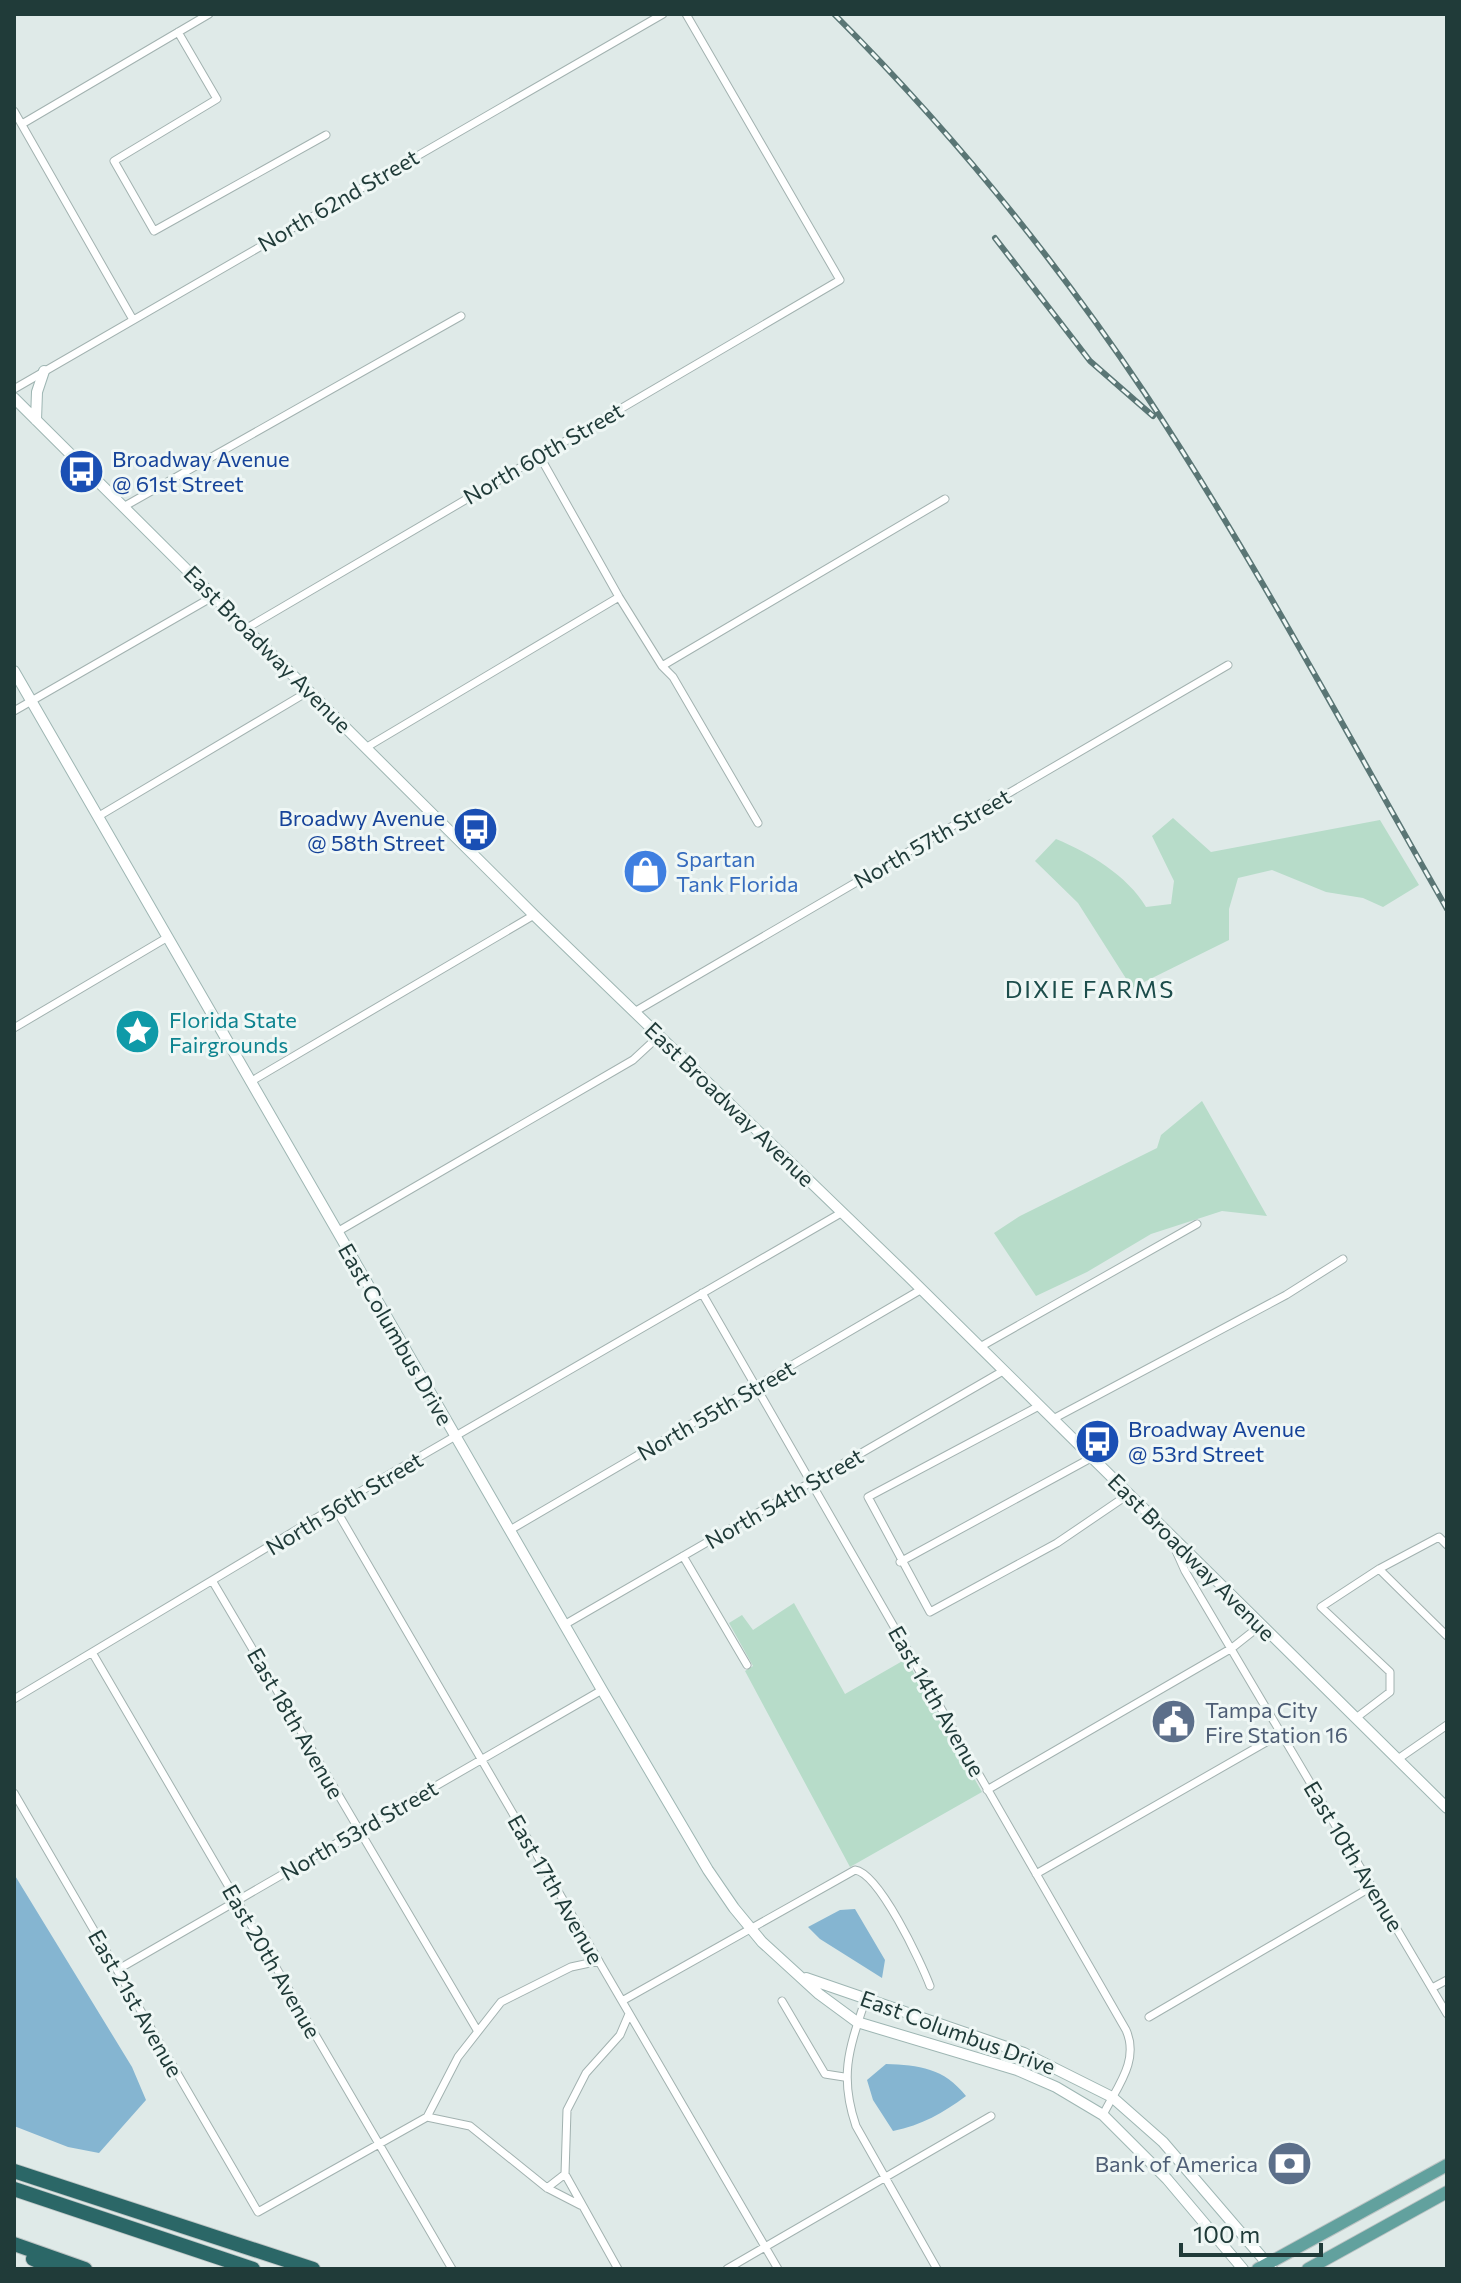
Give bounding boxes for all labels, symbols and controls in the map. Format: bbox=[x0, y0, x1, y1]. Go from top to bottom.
street label: North 62nd Street bbox=[253, 143, 423, 257]
street label: North 60th Street bbox=[458, 396, 628, 510]
place label: Broadway Avenue @ 61st Street bbox=[112, 445, 290, 497]
bus stop icon: Broadway Avenue @ 61st Street bbox=[57, 447, 105, 495]
street label: East Broadway Avenue bbox=[179, 560, 357, 738]
street label: North 57th Street bbox=[849, 782, 1015, 894]
place label: Broadwy Avenue @ 58th Street bbox=[278, 804, 445, 856]
bus stop icon: Broadwy Avenue @ 58th Street bbox=[452, 806, 500, 854]
place label: Spartan Tank Florida bbox=[676, 845, 798, 897]
shop icon: Spartan Tank Florida bbox=[621, 847, 669, 895]
district label: DIXIE FARMS bbox=[1005, 974, 1175, 1003]
place label: Florida State Fairgrounds bbox=[169, 1006, 297, 1058]
place icon: Florida State Fairgrounds bbox=[114, 1008, 162, 1056]
street label: East Broadway Avenue bbox=[640, 1016, 820, 1192]
street label: East Columbus Drive bbox=[333, 1238, 459, 1430]
street label: North 55th Street bbox=[632, 1354, 800, 1466]
place label: Broadway Avenue @ 53rd Street bbox=[1128, 1415, 1306, 1467]
bus stop icon: Broadway Avenue @ 53rd Street bbox=[1073, 1417, 1121, 1465]
street label: North 54th Street bbox=[700, 1442, 868, 1554]
street label: North 56th Street bbox=[261, 1445, 427, 1561]
street label: East Broadway Avenue bbox=[1103, 1468, 1281, 1646]
street label: East 14th Avenue bbox=[883, 1621, 991, 1781]
street label: East 18th Avenue bbox=[242, 1643, 350, 1803]
place label: Tampa City Fire Station 16 bbox=[1205, 1696, 1348, 1748]
public building icon: Tampa City Fire Station 16 bbox=[1150, 1698, 1198, 1746]
street label: North 53rd Street bbox=[276, 1774, 442, 1886]
street label: East 10th Avenue bbox=[1298, 1776, 1410, 1936]
street label: East 17th Avenue bbox=[502, 1810, 610, 1968]
street label: East 20th Avenue bbox=[217, 1879, 327, 2043]
street label: East 21st Avenue bbox=[83, 1924, 189, 2082]
street label: East Columbus Drive bbox=[857, 1984, 1059, 2080]
bank icon: Bank of America bbox=[1265, 2139, 1313, 2187]
place label: Bank of America bbox=[1095, 2150, 1258, 2177]
scale bar bbox=[1181, 2207, 1321, 2257]
text: 100 m bbox=[1193, 2219, 1260, 2248]

